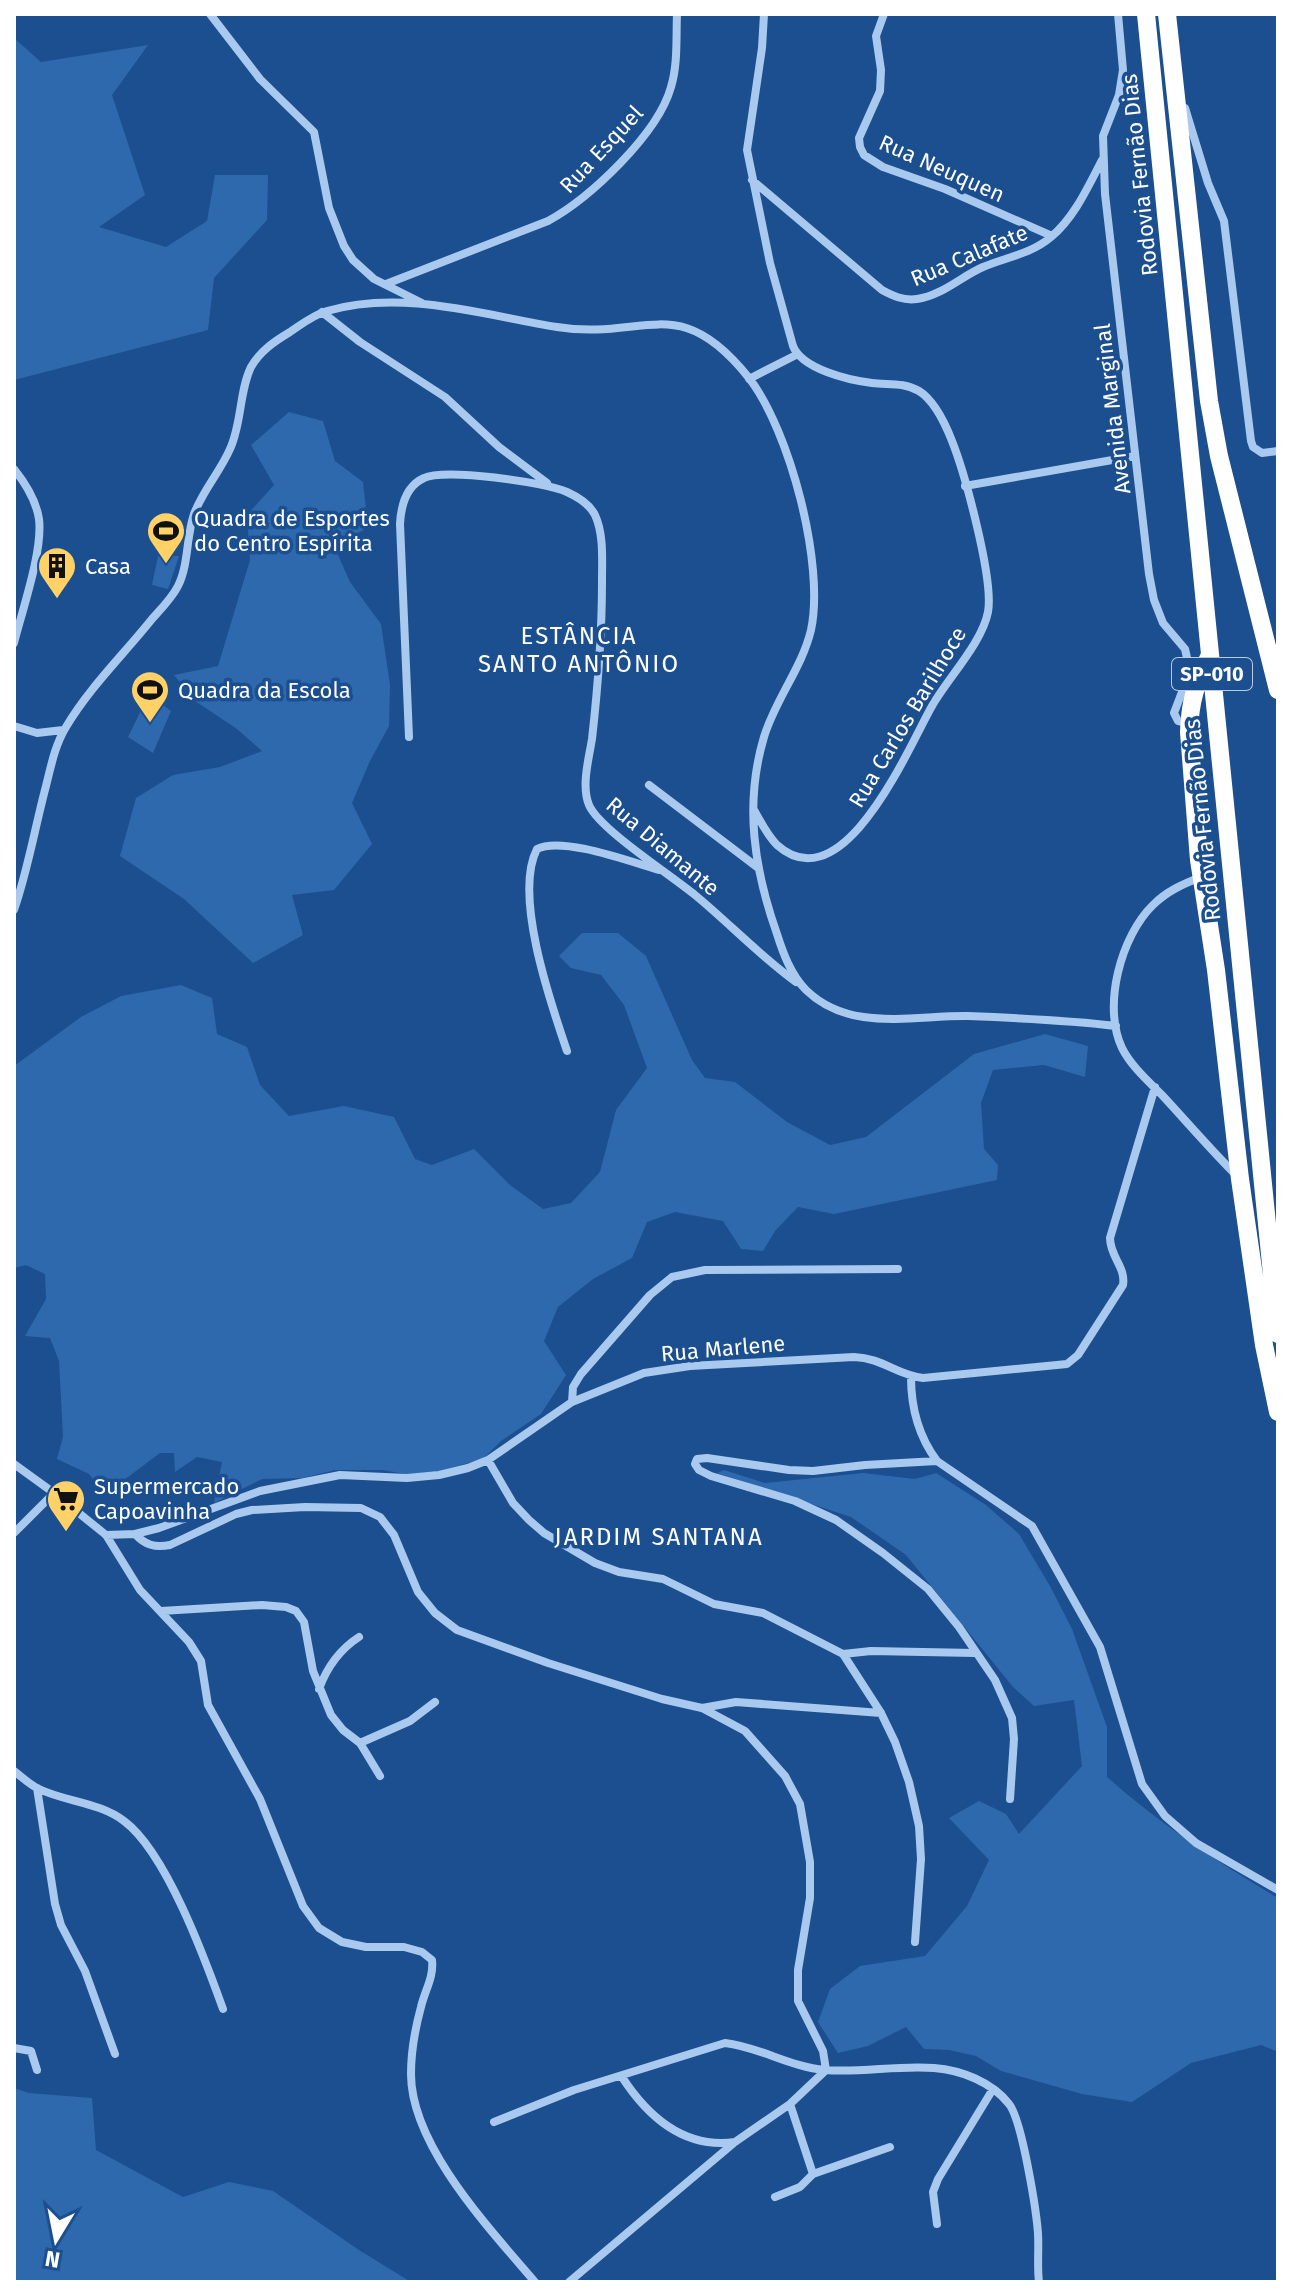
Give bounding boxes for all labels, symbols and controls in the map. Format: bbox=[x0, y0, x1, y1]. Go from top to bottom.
street label: Rodovia Fernão Dias bbox=[1115, 73, 1164, 277]
street label: Rua Esquel bbox=[554, 100, 649, 199]
street label: Rua Neuquen bbox=[875, 129, 1009, 208]
street label: Rua Calafate bbox=[907, 219, 1032, 292]
street label: Avenida Marginal bbox=[1089, 322, 1136, 496]
place label: Quadra de Esportes do Centro Espírita bbox=[194, 505, 390, 557]
sports icon: Quadra de Esportes do Centro Espírita bbox=[145, 510, 187, 565]
building icon: Casa bbox=[36, 545, 78, 600]
place label: Casa bbox=[85, 553, 131, 580]
district label: ESTÂNCIA SANTO ANTÔNIO bbox=[478, 622, 680, 678]
street label: Rua Carlos Barilhoce bbox=[843, 622, 972, 813]
road number: SP-010 bbox=[1172, 658, 1252, 690]
sports icon: Quadra da Escola bbox=[129, 669, 171, 724]
place label: Quadra da Escola bbox=[178, 677, 351, 704]
street label: Rodovia Fernão Dias bbox=[1178, 718, 1227, 922]
street label: Rua Diamante bbox=[601, 791, 725, 902]
street label: Rua Marlene bbox=[660, 1330, 786, 1367]
place label: Supermercado Capoavinha bbox=[94, 1473, 239, 1525]
supermarket icon: Supermercado Capoavinha bbox=[45, 1478, 87, 1533]
district label: JARDIM SANTANA bbox=[554, 1523, 764, 1551]
north arrow bbox=[16, 2200, 96, 2280]
text: N bbox=[43, 2245, 62, 2274]

